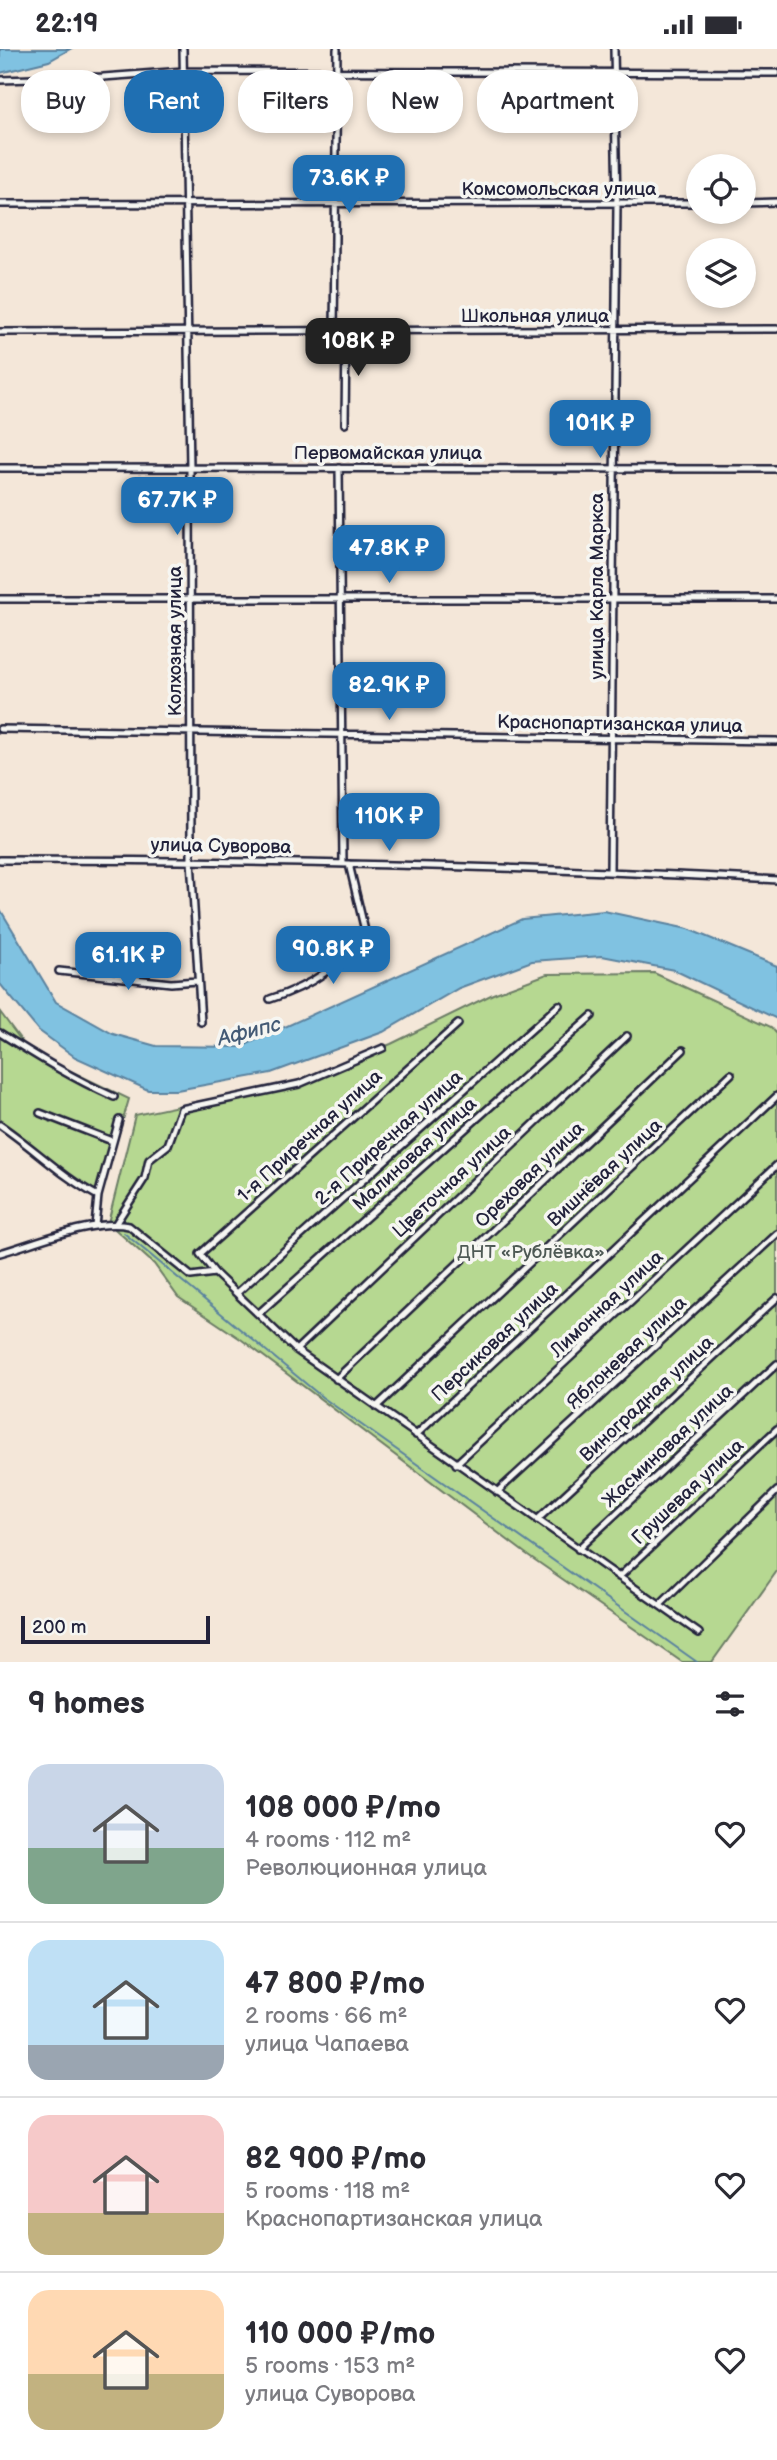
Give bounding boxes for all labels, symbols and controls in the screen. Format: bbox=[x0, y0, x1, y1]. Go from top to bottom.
text: 22:19 bbox=[35, 9, 99, 40]
chip: Buy bbox=[21, 70, 110, 133]
chip: Rent bbox=[124, 70, 224, 133]
chip: Filters bbox=[238, 70, 353, 133]
chip: New bbox=[367, 70, 463, 133]
chip: Apartment bbox=[477, 70, 638, 133]
map controls bbox=[686, 154, 756, 308]
button: locate bbox=[686, 154, 756, 224]
pin: 73.6K ₽ bbox=[284, 155, 414, 215]
text: 73.6K ₽ bbox=[309, 164, 389, 192]
street label: Комсомольская улица bbox=[462, 178, 656, 201]
button: layers bbox=[686, 238, 756, 308]
street label: Школьная улица bbox=[461, 305, 609, 328]
pin: 108K ₽ bbox=[301, 319, 415, 378]
text: 108K ₽ bbox=[321, 327, 395, 355]
pin: 101K ₽ bbox=[543, 401, 657, 460]
text: 101K ₽ bbox=[566, 409, 634, 437]
street label: Первомайская улица bbox=[294, 442, 482, 465]
pin: 67.7K ₽ bbox=[112, 477, 242, 537]
text: 67.7K ₽ bbox=[137, 486, 217, 514]
street label: улица Карла Маркса bbox=[586, 492, 609, 680]
pin: 47.8K ₽ bbox=[324, 525, 454, 585]
text: 47.8K ₽ bbox=[349, 534, 429, 562]
street label: Колхозная улица bbox=[164, 566, 187, 716]
pin: 82.9K ₽ bbox=[324, 663, 454, 722]
text: 82.9K ₽ bbox=[348, 671, 430, 699]
street label: Краснопартизанская улица bbox=[497, 711, 743, 738]
pin: 110K ₽ bbox=[332, 793, 446, 853]
text: 110K ₽ bbox=[355, 802, 423, 830]
street label: улица Суворова bbox=[150, 834, 292, 859]
pin: 90.8K ₽ bbox=[268, 927, 398, 986]
pin: 61.1K ₽ bbox=[63, 933, 193, 992]
text: 90.8K ₽ bbox=[292, 935, 374, 963]
text: 61.1K ₽ bbox=[91, 941, 165, 969]
water label: Афипс bbox=[213, 1011, 284, 1052]
street label: 1-я Приречная улица bbox=[233, 1065, 387, 1207]
street label: 2-я Приречная улица bbox=[310, 1066, 468, 1210]
street label: Малиновая улица bbox=[348, 1093, 482, 1216]
street label: Вишнёвая улица bbox=[543, 1114, 667, 1232]
street label: Ореховая улица bbox=[471, 1117, 589, 1233]
street label: Цветочная улица bbox=[388, 1121, 516, 1243]
park label: ДНТ «Рублёвка» bbox=[457, 1241, 605, 1264]
street label: Лимонная улица bbox=[545, 1246, 668, 1363]
street label: Персиковая улица bbox=[427, 1278, 563, 1407]
street label: Яблоневая улица bbox=[562, 1292, 692, 1414]
street label: Виноградная улица bbox=[575, 1331, 719, 1467]
street label: Жасминовая улица bbox=[598, 1380, 738, 1513]
street label: Грушевая улица bbox=[627, 1434, 749, 1550]
scale bar bbox=[21, 1613, 210, 1645]
text: 200 m bbox=[32, 1616, 86, 1639]
icon: filters bbox=[711, 1685, 749, 1723]
text: 9 homes bbox=[28, 1686, 145, 1722]
text: 108 000 ₽/mo bbox=[245, 1790, 441, 1826]
icon: home bbox=[84, 1792, 168, 1876]
icon: heart bbox=[711, 1815, 749, 1853]
text: 4 rooms · 112 m² bbox=[245, 1826, 411, 1854]
text: Революционная улица bbox=[245, 1854, 487, 1882]
text: 47 800 ₽/mo bbox=[245, 1966, 425, 2002]
icon: home bbox=[84, 1968, 168, 2052]
icon: heart bbox=[711, 1991, 749, 2029]
text: 2 rooms · 66 m² bbox=[245, 2002, 407, 2030]
text: улица Чапаева bbox=[245, 2030, 409, 2058]
text: 82 900 ₽/mo bbox=[245, 2141, 426, 2177]
icon: home bbox=[84, 2143, 168, 2227]
icon: heart bbox=[711, 2166, 749, 2204]
text: 5 rooms · 118 m² bbox=[245, 2177, 410, 2205]
text: Краснопартизанская улица bbox=[245, 2205, 543, 2233]
text: 110 000 ₽/mo bbox=[245, 2316, 435, 2352]
icon: home bbox=[84, 2318, 168, 2402]
icon: heart bbox=[711, 2341, 749, 2379]
text: 5 rooms · 153 m² bbox=[245, 2352, 415, 2380]
text: улица Суворова bbox=[245, 2380, 416, 2408]

